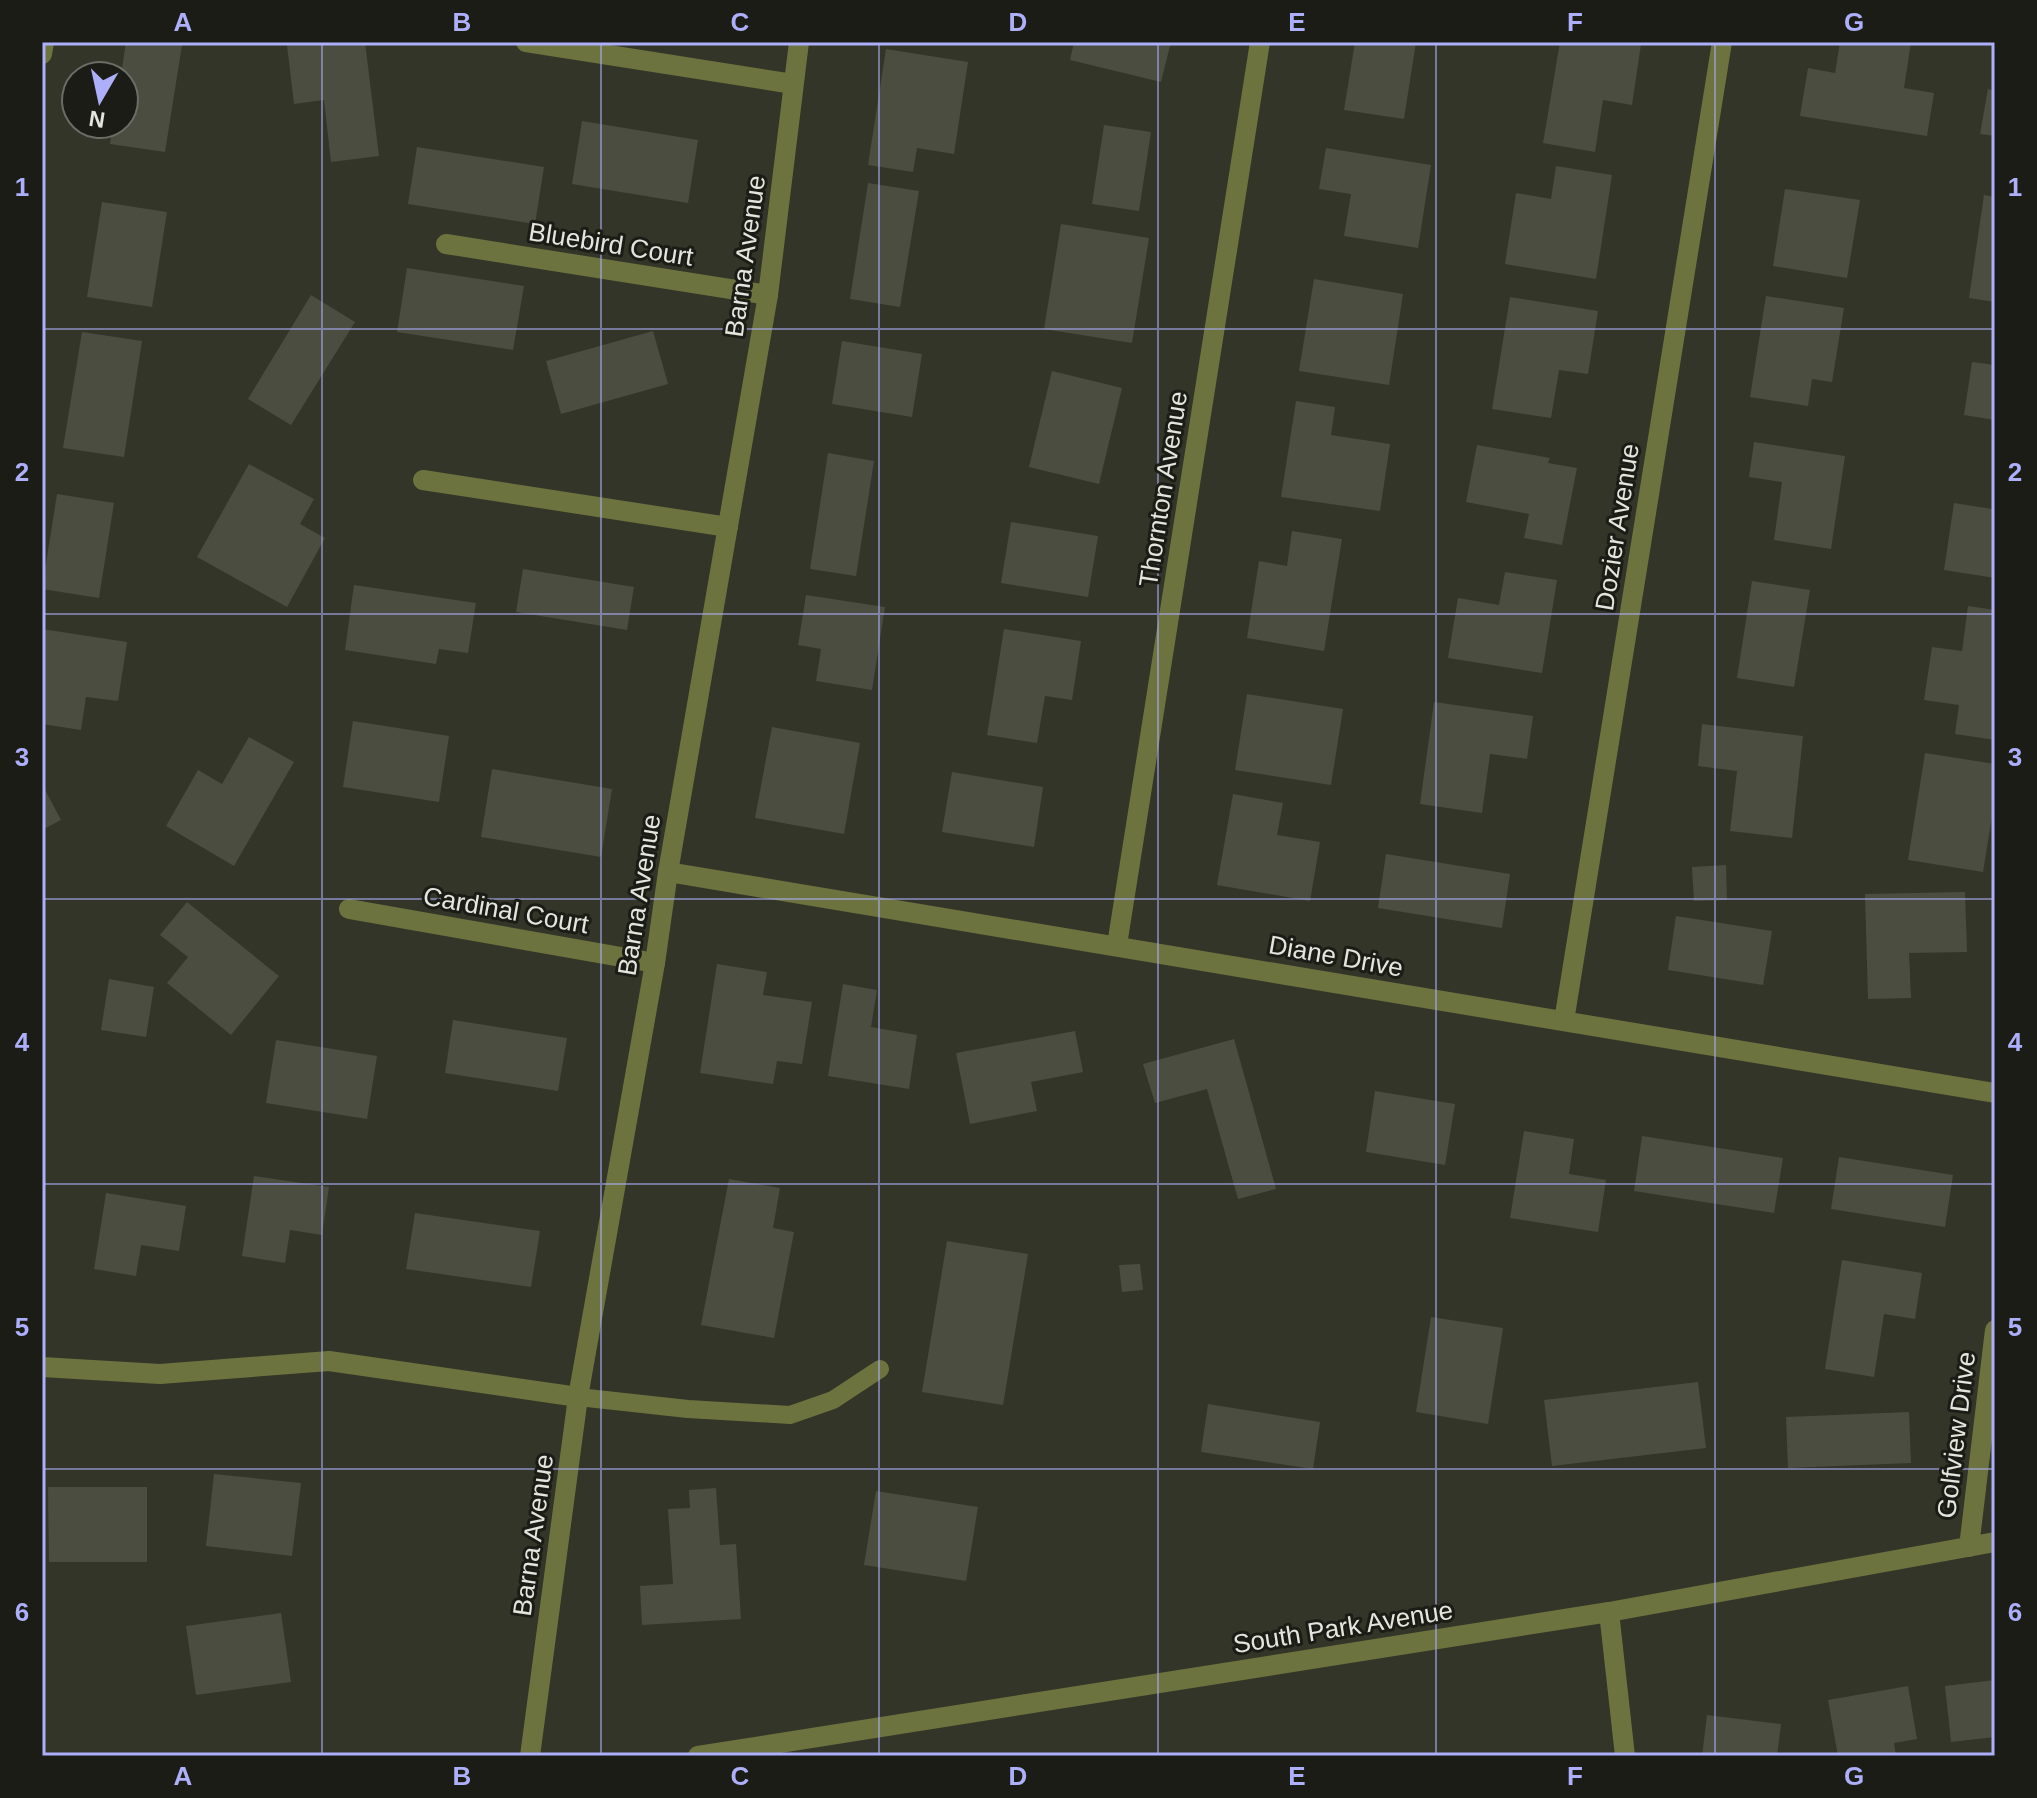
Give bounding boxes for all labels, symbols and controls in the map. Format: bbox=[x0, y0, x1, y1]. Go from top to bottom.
text: A bbox=[174, 7, 193, 37]
text: B bbox=[453, 7, 471, 37]
text: C bbox=[731, 7, 750, 37]
text: D bbox=[1009, 7, 1027, 37]
text: E bbox=[1288, 7, 1306, 37]
text: F bbox=[1567, 7, 1583, 37]
text: G bbox=[1844, 7, 1864, 37]
north arrow bbox=[60, 60, 140, 140]
text: N bbox=[87, 106, 107, 133]
text: 1 bbox=[15, 172, 29, 202]
text: 1 bbox=[2008, 172, 2022, 202]
street label: Barna Avenue bbox=[719, 173, 771, 339]
street label: Bluebird Court bbox=[527, 216, 696, 272]
street label: Thornton Avenue bbox=[1133, 389, 1193, 589]
street label: Dozier Avenue bbox=[1589, 441, 1645, 613]
text: 2 bbox=[15, 457, 29, 487]
text: 2 bbox=[2008, 457, 2022, 487]
text: 3 bbox=[15, 742, 29, 772]
text: 3 bbox=[2008, 742, 2022, 772]
street label: Barna Avenue bbox=[611, 812, 667, 978]
street label: Cardinal Court bbox=[421, 881, 592, 939]
street label: Diane Drive bbox=[1267, 929, 1405, 983]
text: 4 bbox=[15, 1027, 30, 1057]
text: 4 bbox=[2008, 1027, 2023, 1057]
text: 5 bbox=[15, 1312, 29, 1342]
text: 5 bbox=[2008, 1312, 2022, 1342]
street label: Golfview Drive bbox=[1931, 1350, 1981, 1520]
street label: Barna Avenue bbox=[507, 1452, 559, 1618]
street label: South Park Avenue bbox=[1231, 1595, 1455, 1659]
text: 6 bbox=[15, 1597, 29, 1627]
text: 6 bbox=[2008, 1597, 2022, 1627]
text: A bbox=[174, 1761, 193, 1791]
text: B bbox=[453, 1761, 471, 1791]
text: C bbox=[731, 1761, 750, 1791]
text: D bbox=[1009, 1761, 1027, 1791]
text: E bbox=[1288, 1761, 1306, 1791]
text: F bbox=[1567, 1761, 1583, 1791]
text: G bbox=[1844, 1761, 1864, 1791]

